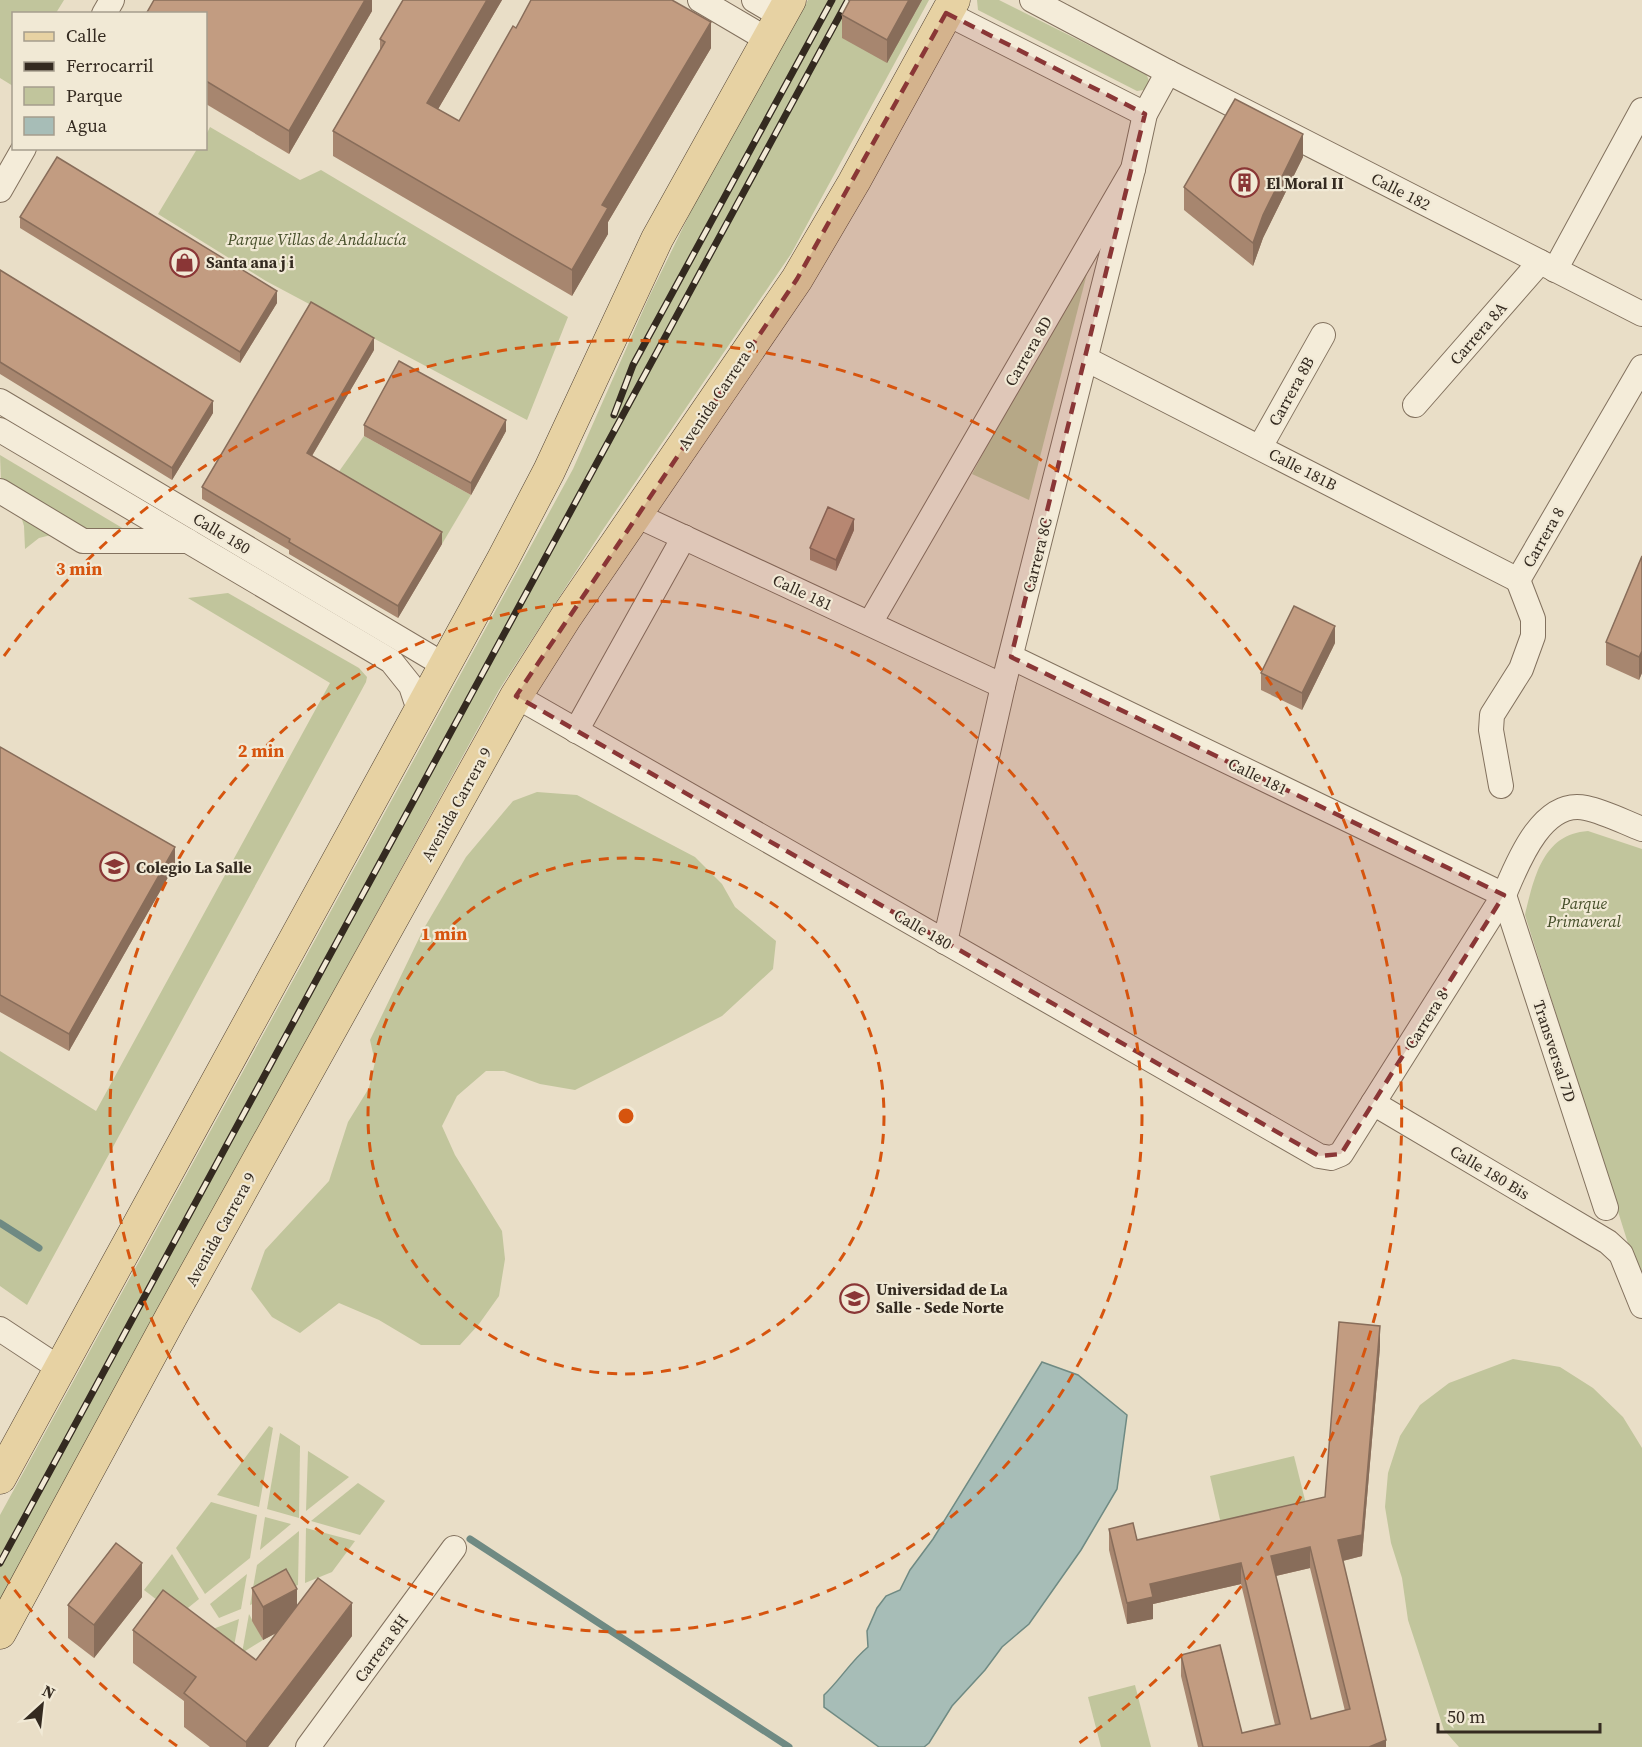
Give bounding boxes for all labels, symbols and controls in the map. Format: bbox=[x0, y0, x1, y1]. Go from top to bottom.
legend bbox=[12, 12, 207, 150]
text: Calle bbox=[66, 23, 106, 48]
text: Ferrocarril bbox=[66, 53, 154, 78]
text: Parque bbox=[66, 83, 123, 108]
text: Agua bbox=[66, 113, 108, 138]
building icon: El Moral II bbox=[1229, 167, 1261, 199]
street label: Calle 182 bbox=[1368, 167, 1434, 215]
place label: El Moral II bbox=[1266, 172, 1344, 194]
park label: Parque Villas de Andalucía bbox=[226, 228, 407, 250]
shop icon: Santa ana j i bbox=[169, 246, 201, 278]
place label: Santa ana j i bbox=[206, 251, 294, 273]
street label: Carrera 8A bbox=[1445, 297, 1512, 369]
street label: Carrera 8D bbox=[999, 312, 1057, 390]
street label: Avenida Carrera 9 bbox=[672, 336, 762, 454]
street label: Carrera 8B bbox=[1263, 352, 1319, 430]
street label: Calle 181B bbox=[1265, 442, 1341, 496]
street label: Carrera 8 bbox=[1517, 503, 1569, 571]
street label: Calle 180 bbox=[189, 507, 255, 559]
street label: Carrera 8C bbox=[1017, 515, 1057, 595]
text: 3 min bbox=[56, 556, 102, 581]
street label: Calle 181 bbox=[769, 569, 837, 615]
text: 2 min bbox=[238, 738, 284, 763]
street label: Avenida Carrera 9 bbox=[416, 743, 496, 865]
street label: Calle 181 bbox=[1225, 752, 1291, 800]
school or university icon: Colegio La Salle bbox=[99, 851, 131, 883]
place label: Colegio La Salle bbox=[136, 856, 252, 878]
park label: Parque Primaveral bbox=[1546, 892, 1622, 932]
street label: Calle 180 bbox=[890, 904, 956, 954]
text: 1 min bbox=[421, 921, 467, 946]
street label: Carrera 8 bbox=[1399, 985, 1453, 1053]
street label: Transversal 7D bbox=[1528, 997, 1582, 1105]
centre of rings bbox=[616, 1106, 636, 1126]
street label: Calle 180 Bis bbox=[1446, 1140, 1534, 1204]
street label: Avenida Carrera 9 bbox=[180, 1168, 260, 1290]
place label: Universidad de La Salle - Sede Norte bbox=[876, 1278, 1008, 1318]
school or university icon: Universidad de La Salle - Sede Norte bbox=[839, 1282, 871, 1314]
street label: Carrera 8H bbox=[349, 1610, 413, 1686]
north arrow bbox=[12, 1675, 72, 1735]
text: N bbox=[39, 1679, 59, 1704]
scale bar bbox=[1438, 1696, 1600, 1734]
text: 50 m bbox=[1447, 1704, 1485, 1729]

